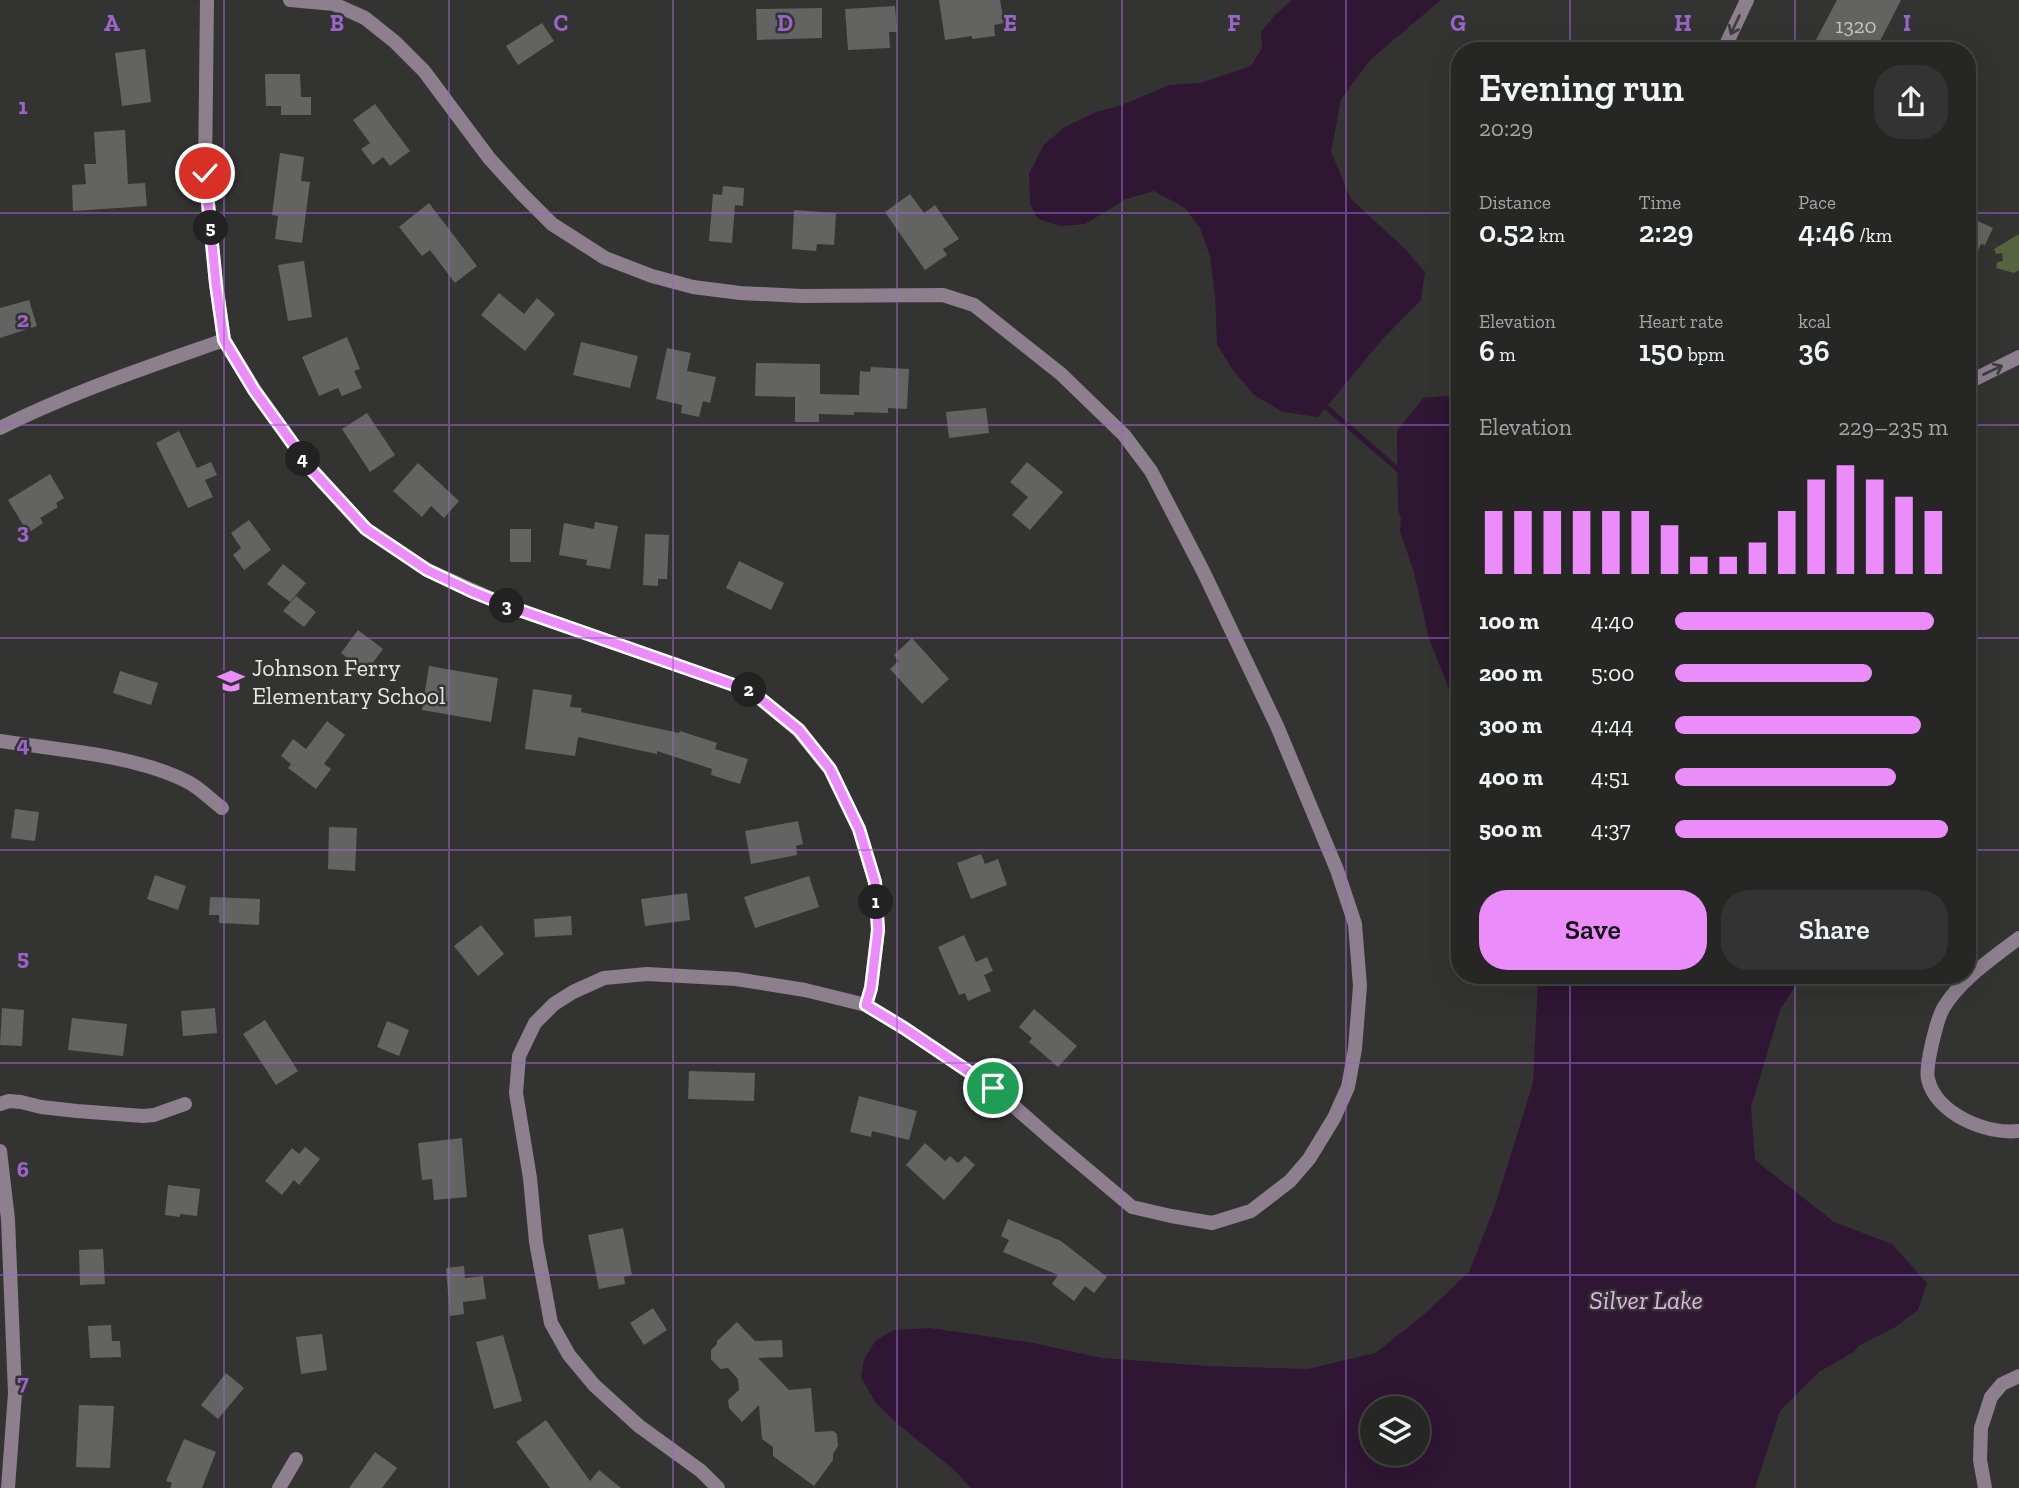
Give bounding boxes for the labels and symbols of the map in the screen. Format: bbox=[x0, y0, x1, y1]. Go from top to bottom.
text: A bbox=[104, 9, 120, 37]
text: B bbox=[330, 9, 344, 37]
text: C bbox=[554, 9, 568, 37]
text: D bbox=[777, 9, 793, 37]
text: E bbox=[1003, 9, 1017, 37]
text: F bbox=[1227, 9, 1241, 37]
text: G bbox=[1450, 9, 1466, 37]
text: H bbox=[1674, 9, 1692, 37]
text: I bbox=[1903, 9, 1911, 37]
house number: 1320 bbox=[1835, 13, 1877, 38]
one-way arrow bbox=[1728, 14, 1742, 35]
text: 1 bbox=[18, 92, 28, 120]
pin bbox=[175, 143, 235, 203]
pin: 5 bbox=[194, 210, 228, 246]
text: 2 bbox=[17, 305, 29, 333]
one-way arrow bbox=[1982, 363, 2003, 376]
pin: 4 bbox=[286, 442, 320, 476]
text: 3 bbox=[17, 517, 29, 545]
pin: 3 bbox=[490, 588, 524, 624]
place label: Johnson Ferry Elementary School bbox=[252, 653, 446, 710]
school or university icon: Johnson Ferry Elementary School bbox=[216, 666, 246, 696]
pin: 2 bbox=[732, 672, 766, 708]
text: 4 bbox=[16, 730, 30, 758]
pin: 1 bbox=[858, 884, 894, 920]
text: 5 bbox=[17, 943, 29, 971]
pin bbox=[963, 1058, 1023, 1118]
text: 6 bbox=[17, 1155, 29, 1183]
water label: Silver Lake bbox=[1589, 1284, 1703, 1316]
text: 7 bbox=[17, 1368, 29, 1396]

